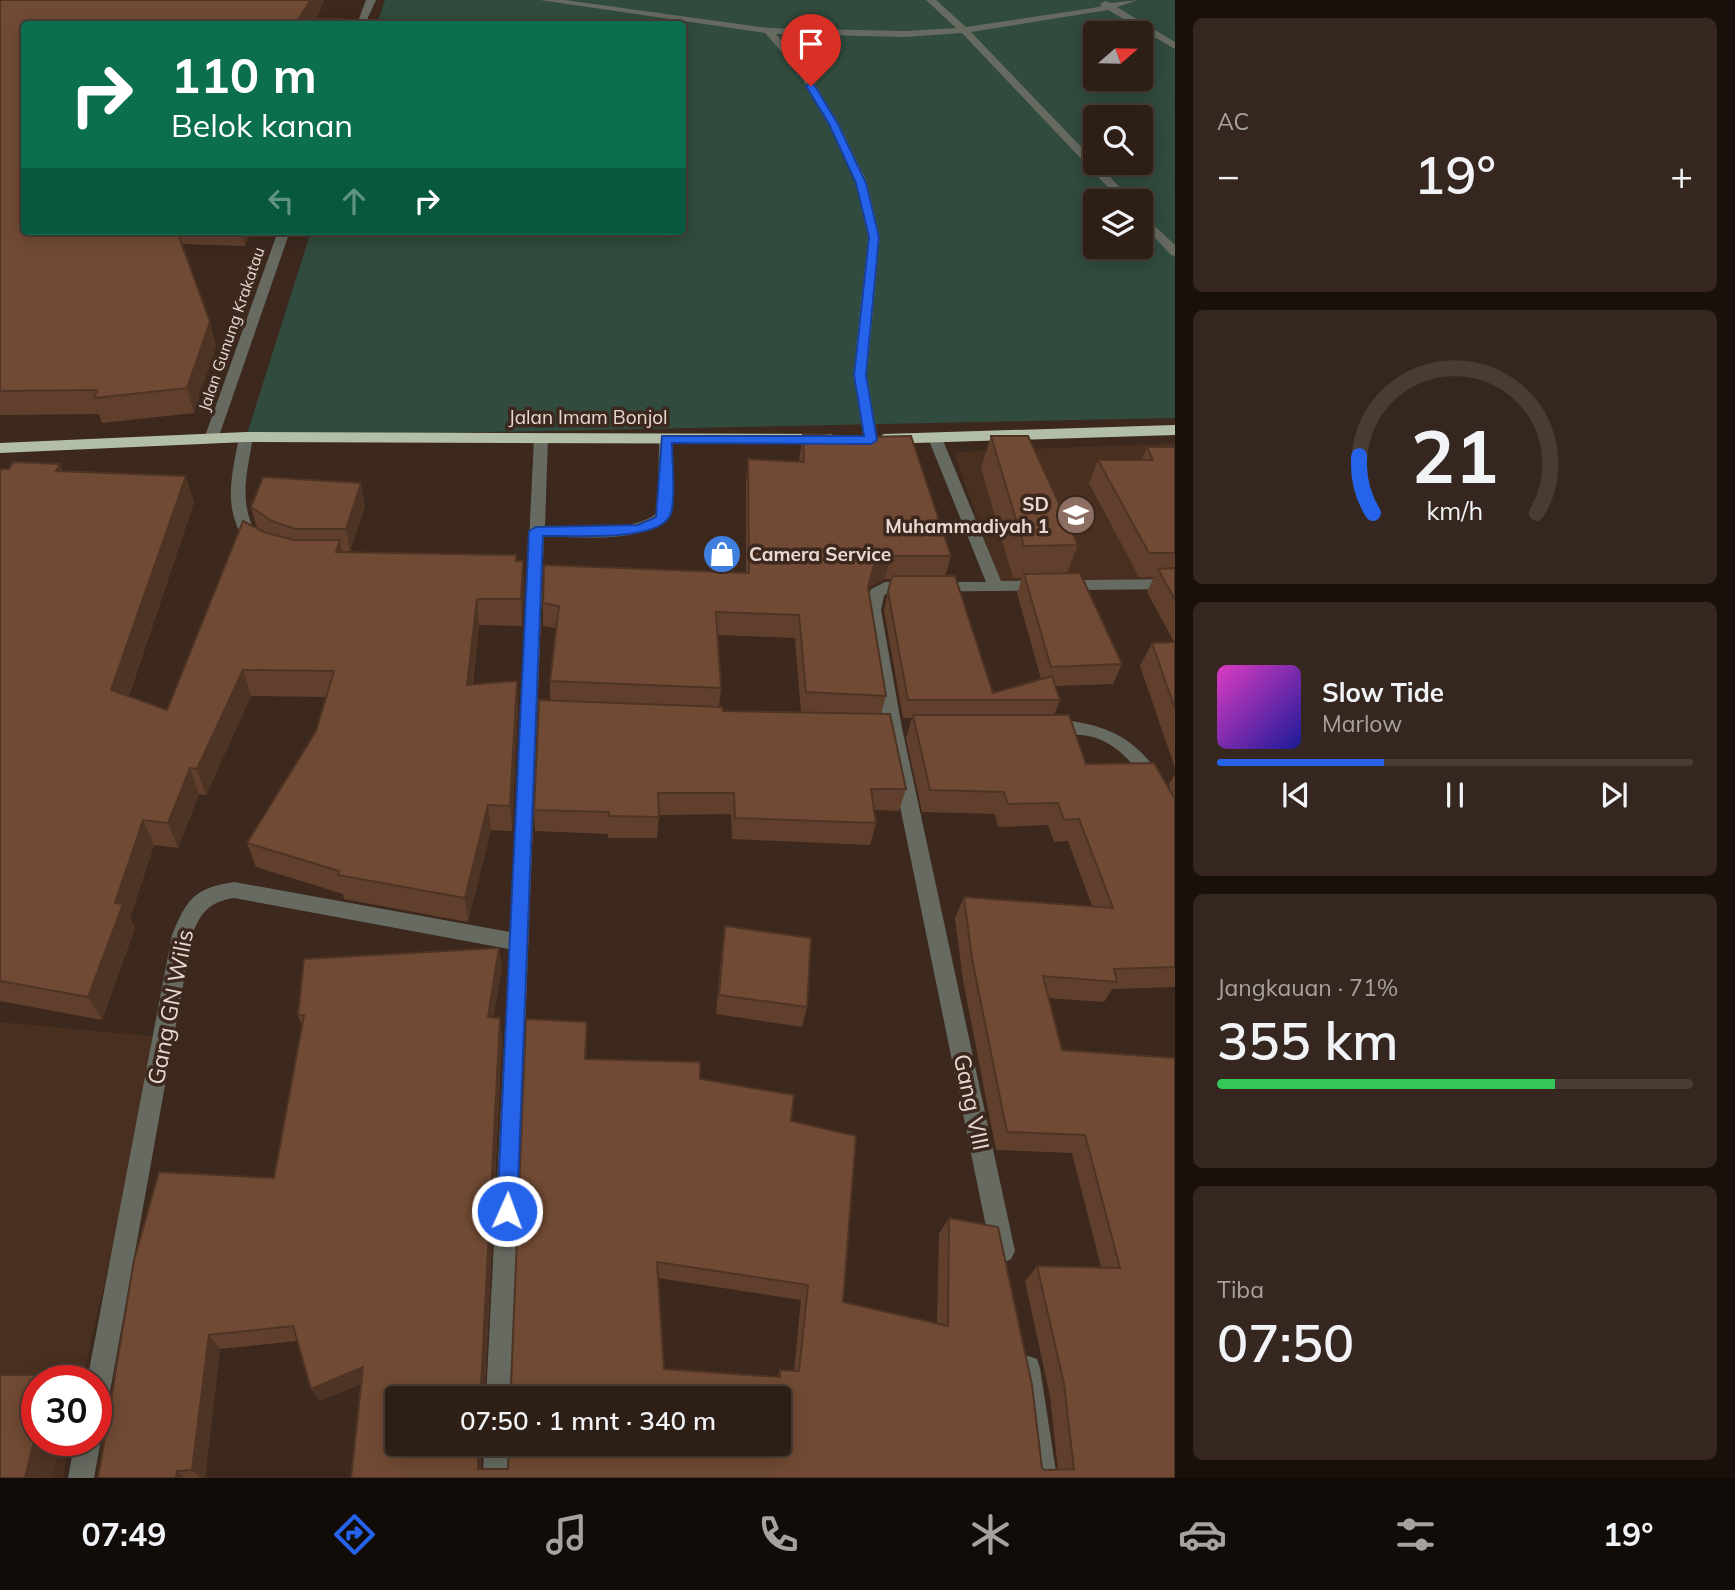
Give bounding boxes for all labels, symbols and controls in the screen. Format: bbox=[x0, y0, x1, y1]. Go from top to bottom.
pin bbox=[781, 14, 841, 86]
north arrow bbox=[1083, 21, 1153, 91]
map controls bbox=[1083, 21, 1153, 259]
icon: arrive bbox=[792, 25, 830, 63]
text: 110 m bbox=[171, 44, 317, 105]
icon: right bbox=[56, 49, 147, 140]
text: Belok kanan bbox=[171, 105, 353, 145]
button: search bbox=[1083, 105, 1153, 175]
text: AC bbox=[1217, 107, 1249, 136]
text: 19° bbox=[1414, 142, 1496, 207]
text: − bbox=[1217, 151, 1240, 199]
text: + bbox=[1670, 151, 1693, 199]
icon: left bbox=[262, 182, 300, 220]
icon: ahead bbox=[335, 182, 373, 220]
icon: right bbox=[408, 182, 446, 220]
button: layers bbox=[1083, 189, 1153, 259]
street label: Jalan Gunung Krakatau bbox=[194, 244, 268, 414]
street label: Jalan Imam Bonjol bbox=[508, 405, 668, 429]
text: 21 bbox=[1411, 410, 1499, 501]
place label: SD Muhammadiyah 1 bbox=[885, 492, 1049, 538]
school or university icon: SD Muhammadiyah 1 bbox=[1055, 494, 1097, 536]
text: km/h bbox=[1427, 495, 1483, 526]
shop icon: Camera Service bbox=[701, 533, 743, 575]
place label: Camera Service bbox=[749, 542, 891, 566]
text: Slow Tide bbox=[1322, 676, 1444, 709]
text: Marlow bbox=[1322, 709, 1402, 738]
icon: previous bbox=[1277, 776, 1315, 814]
icon: pause bbox=[1436, 776, 1474, 814]
icon: next bbox=[1595, 776, 1633, 814]
street label: Gang GN Wilis bbox=[141, 927, 199, 1087]
text: Jangkauan · 71% bbox=[1217, 973, 1398, 1002]
text: 355 km bbox=[1217, 1008, 1398, 1073]
street label: Gang VIII bbox=[948, 1051, 996, 1153]
position arrow bbox=[470, 1174, 544, 1248]
text: Tiba bbox=[1217, 1275, 1264, 1304]
text: 07:50 bbox=[1217, 1310, 1354, 1375]
speed limit sign: 30 bbox=[21, 1365, 112, 1456]
text: 07:50 · 1 mnt · 340 m bbox=[460, 1404, 716, 1437]
icon: directions bbox=[330, 1510, 379, 1559]
icon: music bbox=[542, 1510, 591, 1559]
icon: phone bbox=[754, 1510, 803, 1559]
icon: climate bbox=[966, 1510, 1015, 1559]
icon: car bbox=[1178, 1510, 1227, 1559]
icon: filters bbox=[1391, 1510, 1440, 1559]
text: 07:49 bbox=[82, 1514, 166, 1554]
text: 19° bbox=[1603, 1514, 1653, 1554]

